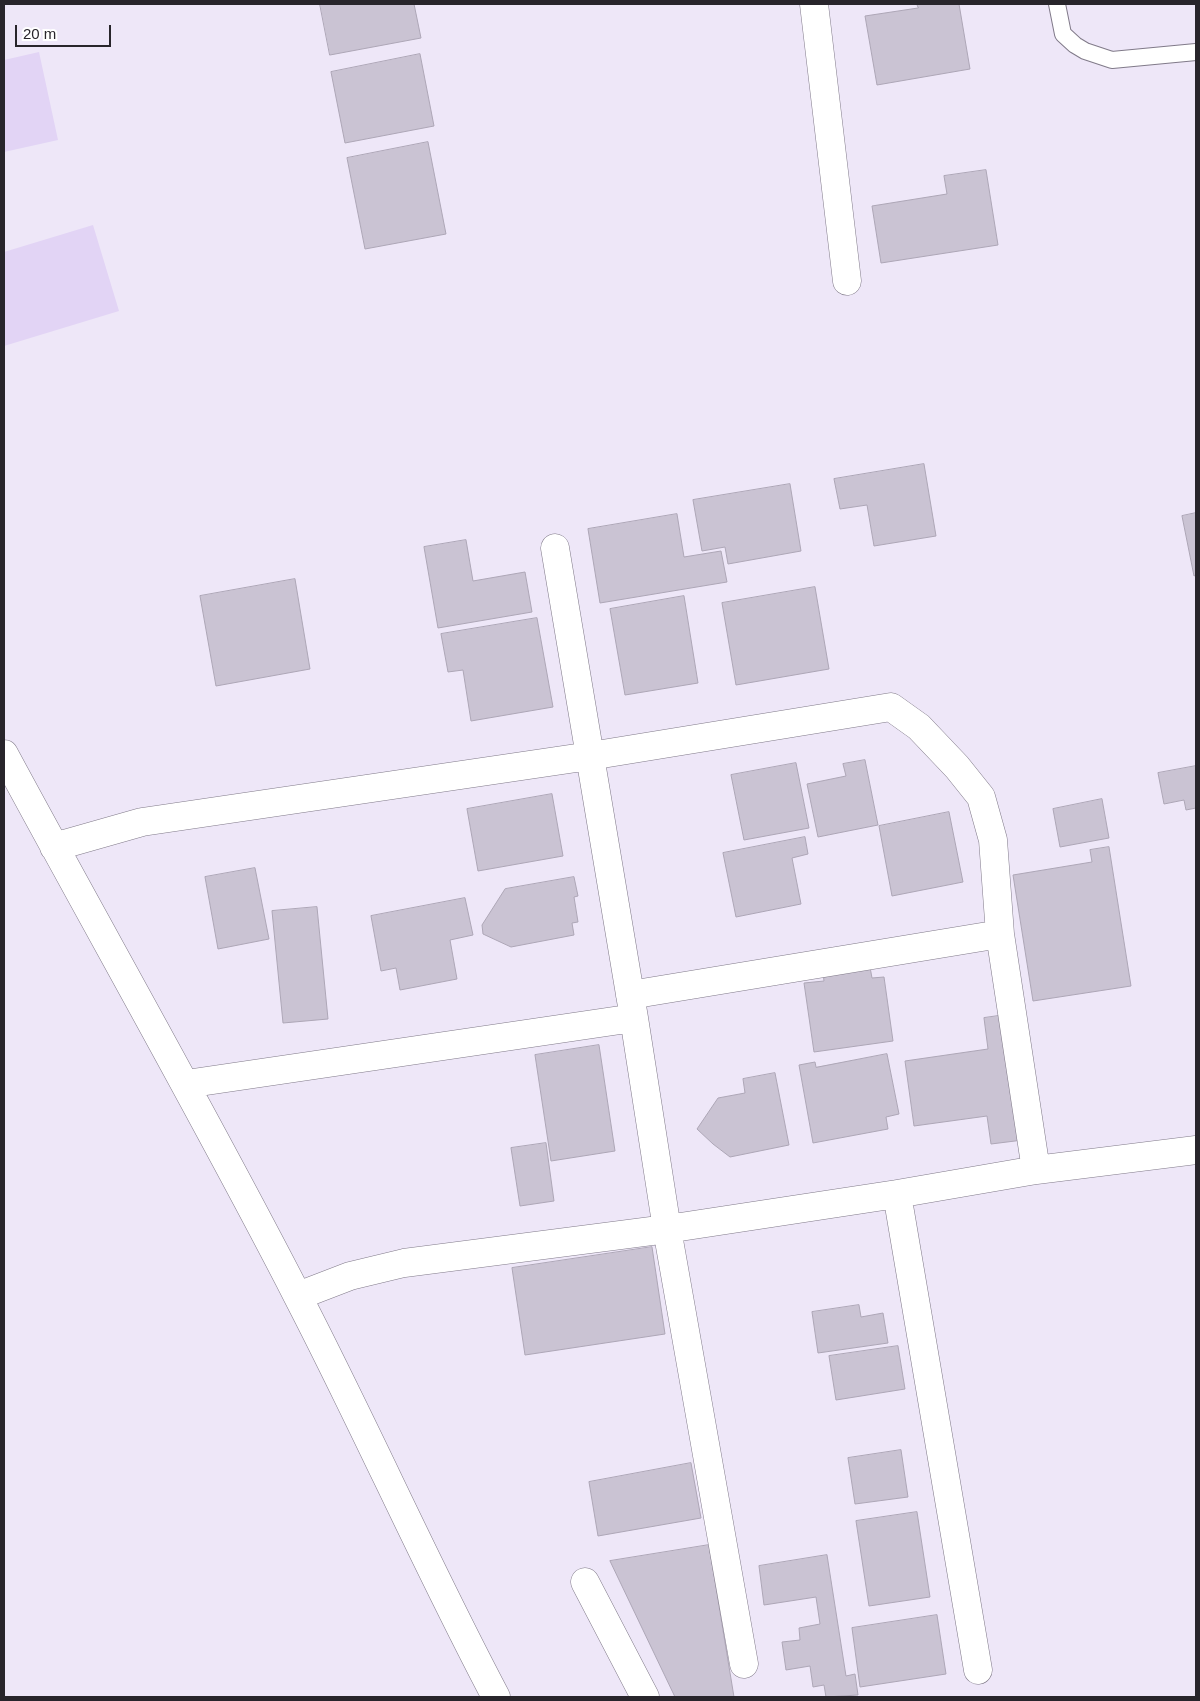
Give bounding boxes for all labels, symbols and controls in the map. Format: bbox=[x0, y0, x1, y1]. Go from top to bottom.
scale bar bbox=[18, 15, 114, 47]
text: 20 m bbox=[23, 25, 56, 42]

